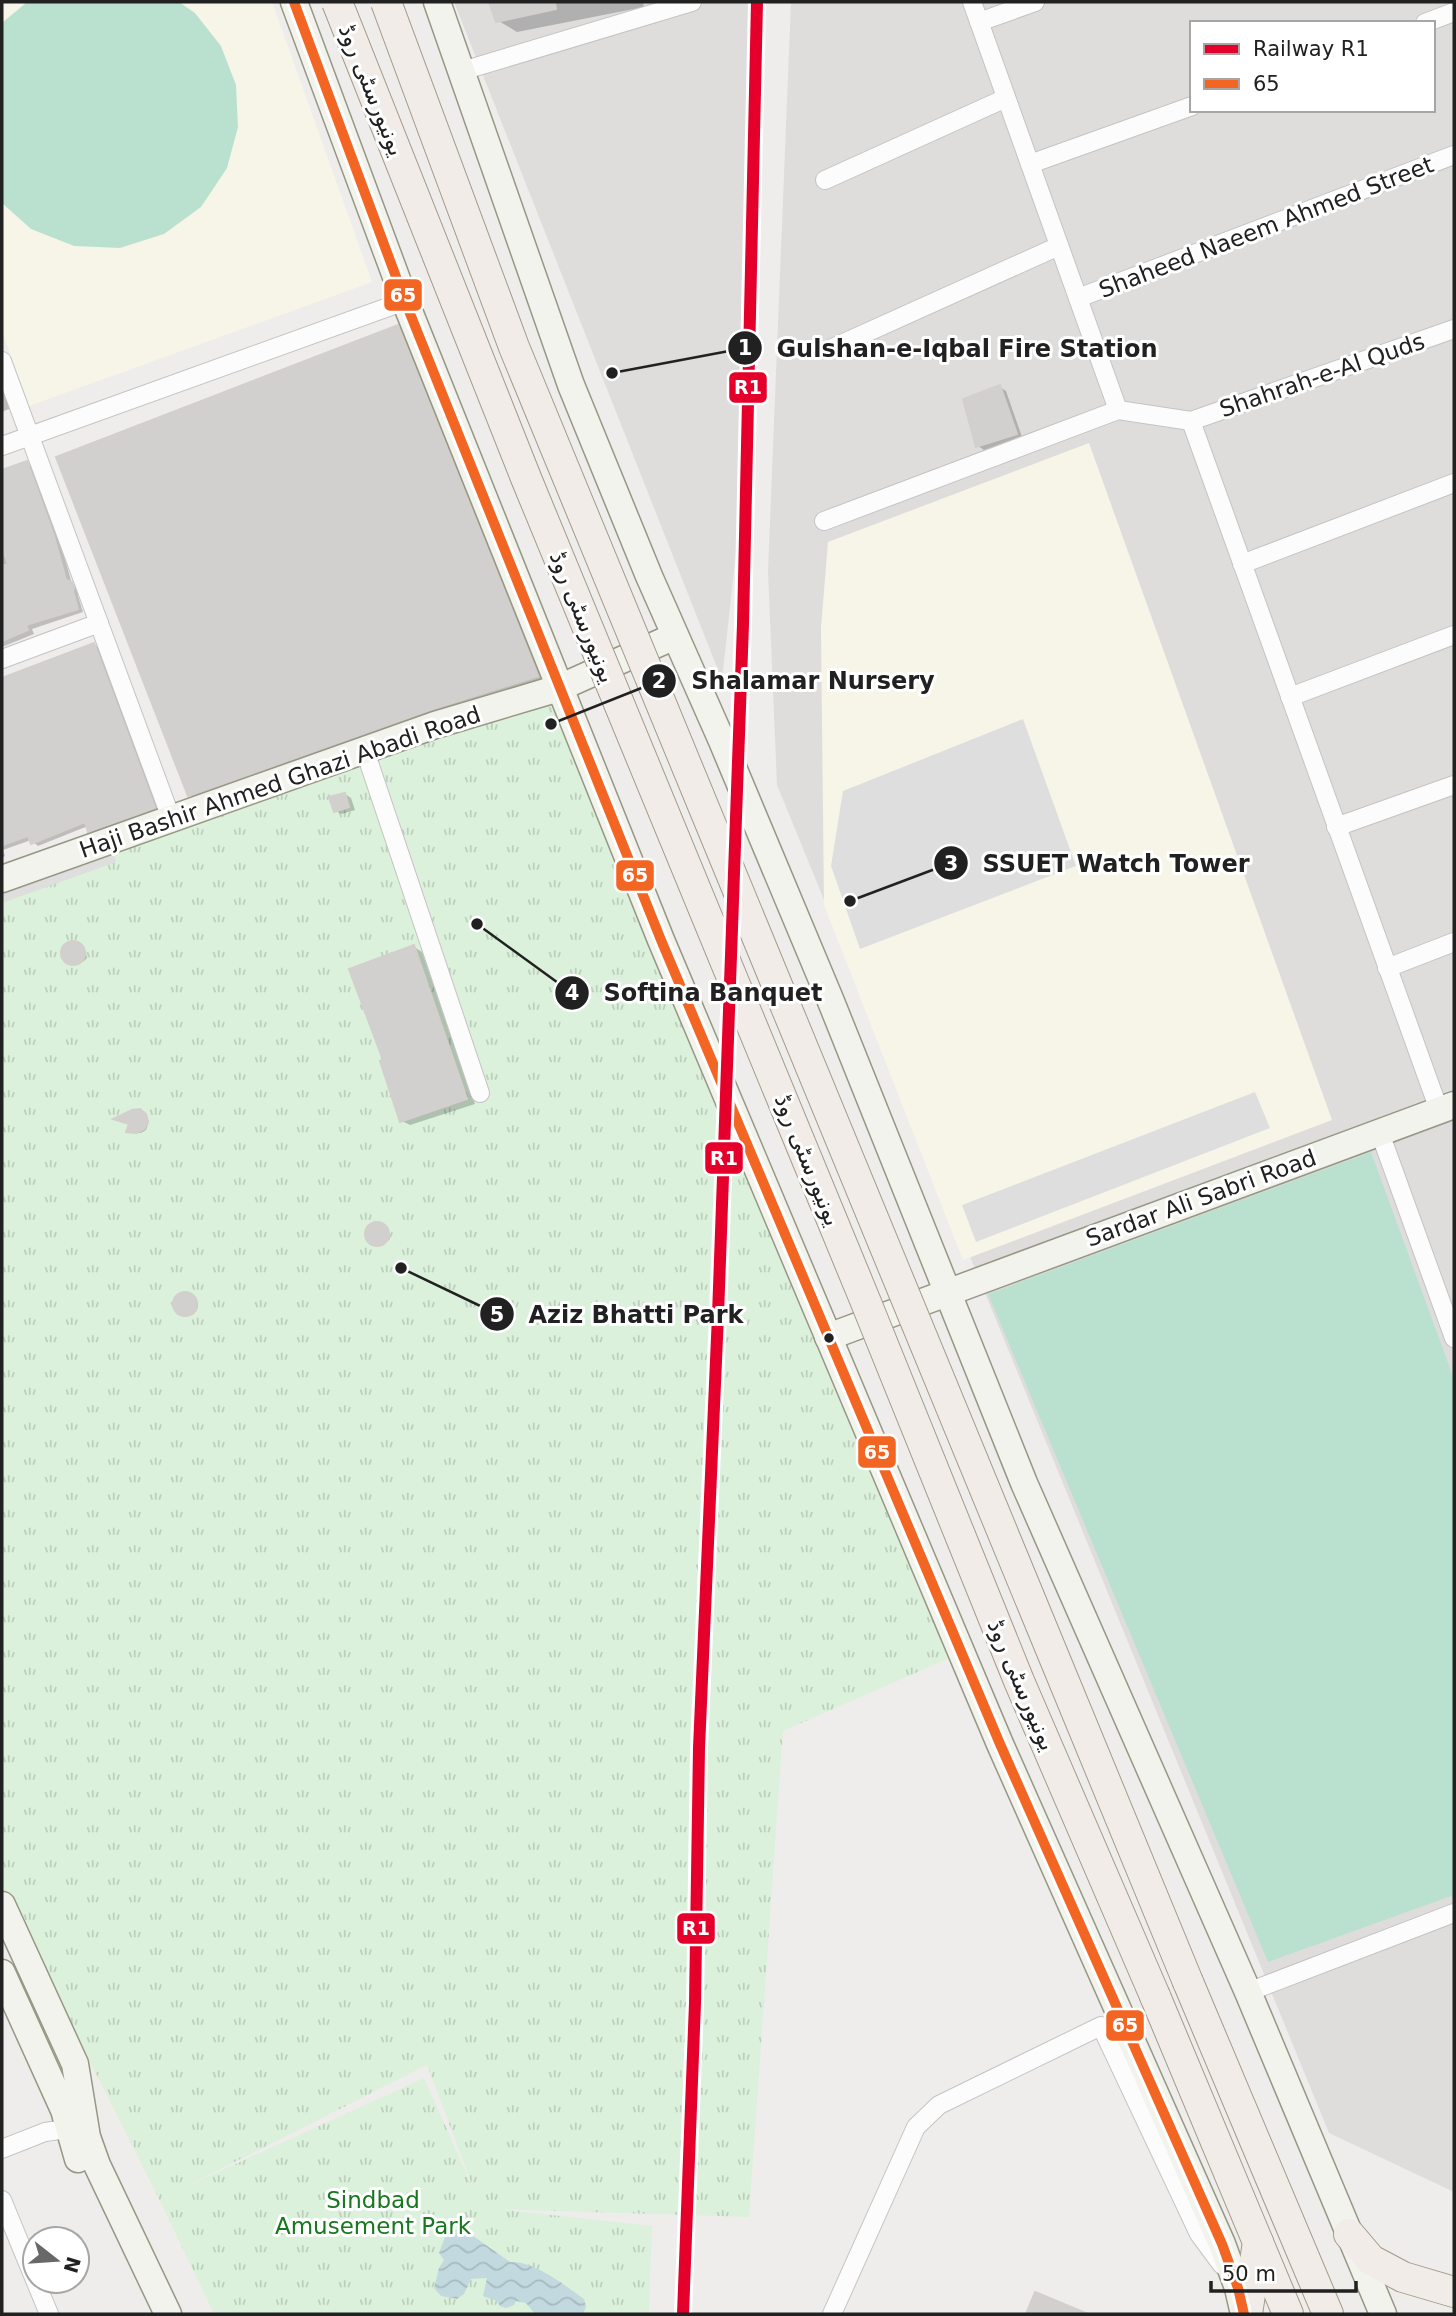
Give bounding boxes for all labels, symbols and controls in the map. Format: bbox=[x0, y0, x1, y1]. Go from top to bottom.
street label: یونیورسٹی روڈ bbox=[333, 20, 410, 160]
legend bbox=[1190, 21, 1435, 112]
text: Railway R1 bbox=[1253, 37, 1369, 61]
text: 65 bbox=[1253, 72, 1280, 96]
street label: Shaheed Naeem Ahmed Street bbox=[1095, 151, 1437, 303]
line badge: 65 bbox=[383, 278, 423, 312]
text: 65 bbox=[390, 284, 416, 306]
callout: Gulshan-e-Iqbal Fire Station bbox=[727, 326, 1172, 371]
street label: Shahrah-e-Al Quds bbox=[1216, 328, 1428, 422]
text: Gulshan-e-Iqbal Fire Station bbox=[776, 335, 1158, 363]
text: 1 bbox=[738, 336, 752, 360]
line badge: R1 bbox=[728, 371, 768, 404]
text: R1 bbox=[734, 376, 762, 398]
street label: یونیورسٹی روڈ bbox=[544, 547, 621, 687]
callout: Shalamar Nursery bbox=[642, 658, 948, 703]
text: Shalamar Nursery bbox=[691, 667, 935, 695]
text: 2 bbox=[652, 669, 666, 693]
street label: Haji Bashir Ahmed Ghazi Abadi Road bbox=[76, 701, 484, 863]
callout: SSUET Watch Tower bbox=[933, 841, 1263, 886]
text: SSUET Watch Tower bbox=[982, 850, 1250, 878]
text: 3 bbox=[944, 852, 958, 876]
line badge: 65 bbox=[615, 859, 655, 892]
text: 65 bbox=[622, 864, 648, 886]
callout: Softina Banquet bbox=[554, 970, 836, 1015]
text: Softina Banquet bbox=[603, 979, 823, 1007]
text: 4 bbox=[565, 981, 579, 1005]
street label: یونیورسٹی روڈ bbox=[769, 1090, 846, 1230]
line badge: R1 bbox=[704, 1141, 744, 1175]
street label: Sardar Ali Sabri Road bbox=[1082, 1144, 1320, 1252]
text: R1 bbox=[710, 1147, 738, 1169]
callout: Aziz Bhatti Park bbox=[480, 1292, 758, 1337]
text: Aziz Bhatti Park bbox=[528, 1301, 745, 1329]
text: 5 bbox=[490, 1303, 504, 1327]
unlabelled marker bbox=[822, 1331, 836, 1345]
line badge: 65 bbox=[857, 1435, 897, 1469]
text: 65 bbox=[864, 1441, 890, 1463]
street label: یونیورسٹی روڈ bbox=[982, 1616, 1061, 1755]
line badge: R1 bbox=[676, 1912, 716, 1945]
text: R1 bbox=[682, 1917, 710, 1939]
line badge: 65 bbox=[1105, 2009, 1145, 2042]
text: 65 bbox=[1112, 2014, 1138, 2036]
park label: Sindbad Amusement Park bbox=[275, 2187, 472, 2239]
north arrow bbox=[21, 2225, 91, 2295]
scale bar bbox=[1211, 2250, 1356, 2294]
text: N bbox=[59, 2254, 85, 2276]
text: 50 m bbox=[1222, 2262, 1276, 2286]

